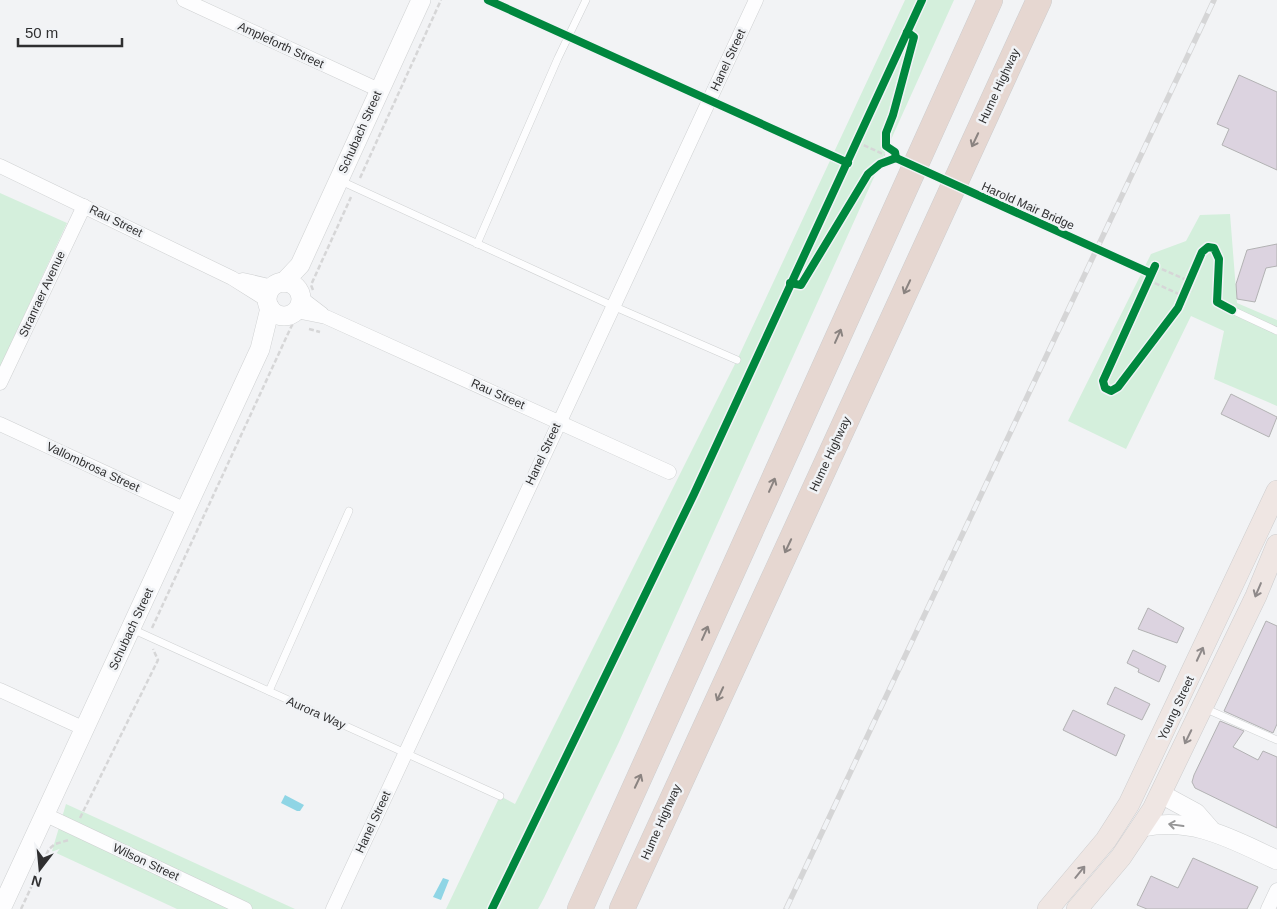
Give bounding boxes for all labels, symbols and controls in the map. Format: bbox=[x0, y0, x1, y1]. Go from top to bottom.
scale bar bbox=[18, 15, 121, 47]
street label: Ampleforth Street bbox=[236, 19, 327, 71]
text: 50 m bbox=[25, 24, 58, 41]
street label: Hanel Street bbox=[708, 26, 749, 93]
street label: Hume Highway bbox=[975, 46, 1023, 126]
street label: Schubach Street bbox=[336, 88, 385, 175]
one-way arrow bbox=[969, 132, 979, 147]
street label: Harold Mair Bridge bbox=[979, 179, 1077, 233]
street label: Rau Street bbox=[87, 202, 145, 240]
street label: Stranraer Avenue bbox=[16, 249, 68, 339]
one-way arrow bbox=[902, 279, 911, 294]
one-way arrow bbox=[834, 329, 844, 344]
street label: Rau Street bbox=[469, 376, 528, 412]
street label: Hume Highway bbox=[806, 414, 854, 494]
street label: Hanel Street bbox=[523, 420, 564, 487]
street label: Vallombrosa Street bbox=[44, 439, 142, 495]
one-way arrow bbox=[767, 478, 777, 493]
one-way arrow bbox=[783, 538, 792, 553]
one-way arrow bbox=[1253, 582, 1263, 597]
street label: Schubach Street bbox=[106, 585, 156, 672]
one-way arrow bbox=[701, 626, 710, 641]
one-way arrow bbox=[1196, 647, 1206, 662]
street label: Young Street bbox=[1155, 673, 1197, 742]
one-way arrow bbox=[715, 686, 724, 701]
street label: Aurora Way bbox=[284, 694, 348, 732]
one-way arrow bbox=[1183, 729, 1193, 744]
one-way arrow bbox=[634, 774, 644, 789]
street label: Hume Highway bbox=[638, 782, 684, 862]
street label: Hanel Street bbox=[353, 788, 394, 855]
one-way arrow bbox=[1169, 820, 1185, 830]
street label: Wilson Street bbox=[111, 841, 182, 884]
north arrow bbox=[15, 844, 65, 894]
one-way arrow bbox=[1075, 866, 1086, 879]
text: N bbox=[29, 872, 43, 891]

